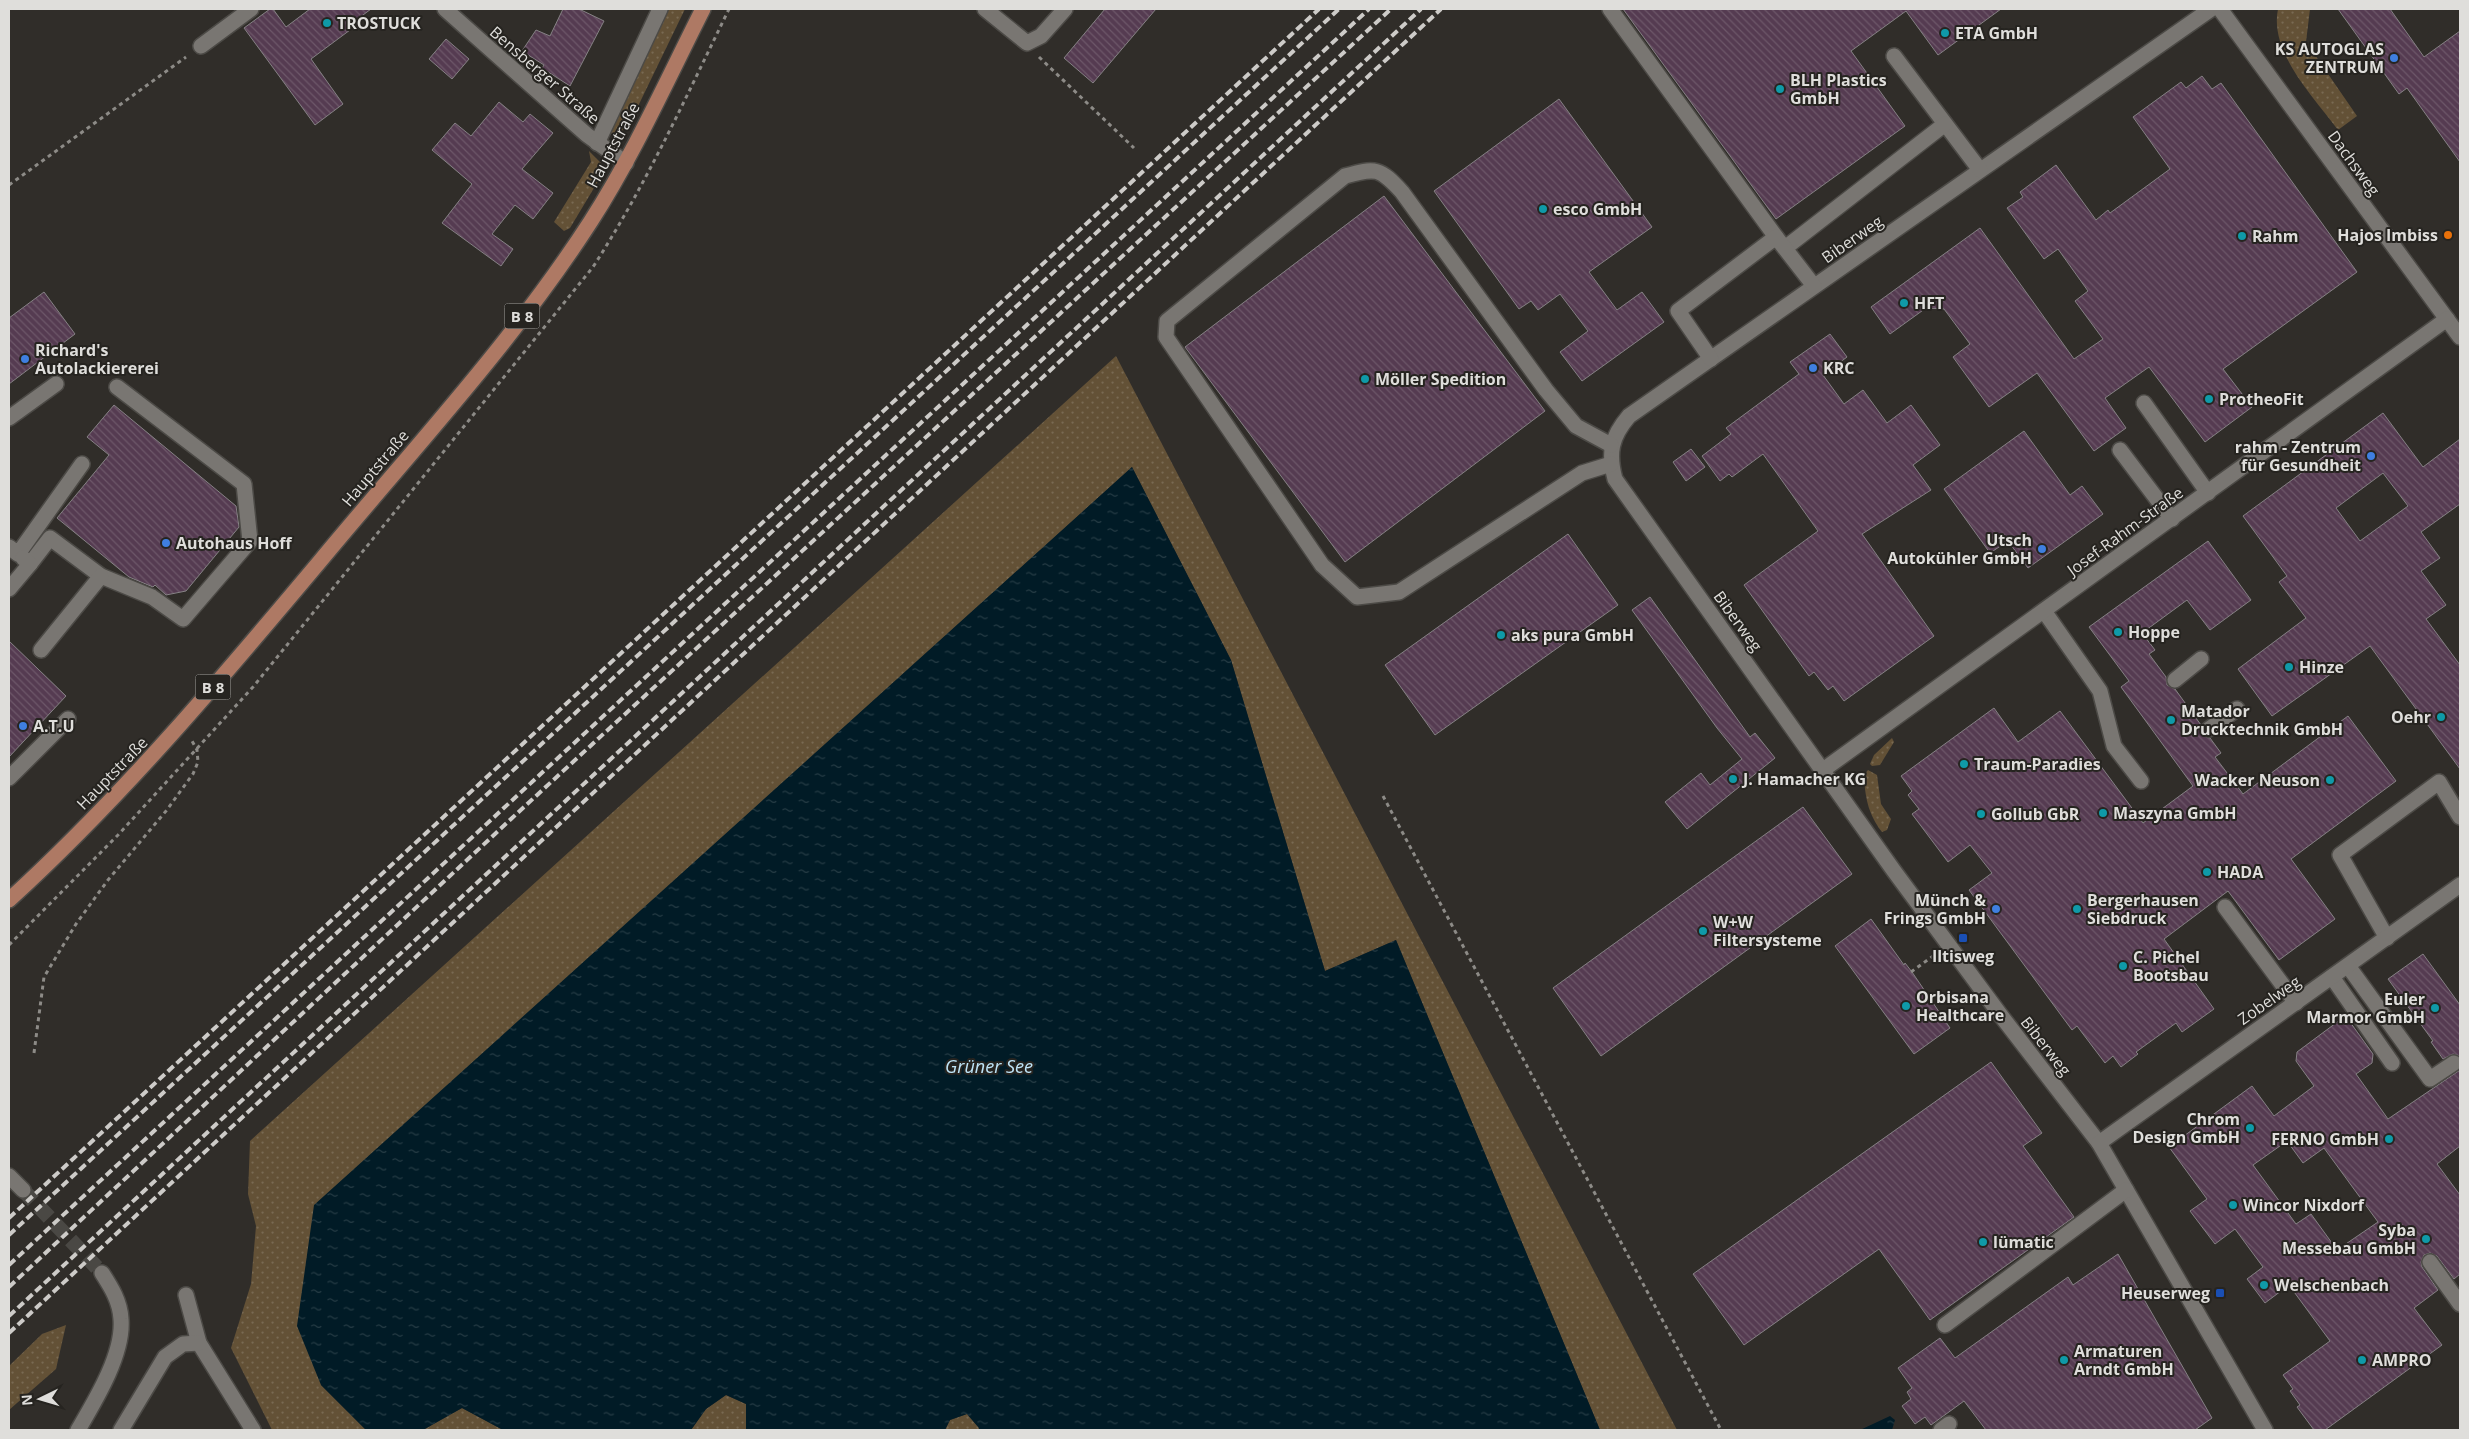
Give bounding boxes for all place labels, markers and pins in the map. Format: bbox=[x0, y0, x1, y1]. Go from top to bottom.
place label: TROSTUCK bbox=[337, 12, 421, 34]
marker: TROSTUCK bbox=[321, 17, 333, 29]
place label: ETA GmbH bbox=[1955, 22, 2038, 44]
marker: ETA GmbH bbox=[1939, 27, 1951, 39]
place label: KS AUTOGLAS ZENTRUM bbox=[2275, 38, 2384, 78]
marker: KS AUTOGLAS ZENTRUM bbox=[2388, 52, 2400, 64]
place label: BLH Plastics GmbH bbox=[1790, 69, 1887, 109]
marker: BLH Plastics GmbH bbox=[1774, 83, 1786, 95]
place label: esco GmbH bbox=[1553, 198, 1642, 220]
marker: esco GmbH bbox=[1537, 203, 1549, 215]
place label: Hajos Imbiss bbox=[2337, 224, 2438, 246]
place label: Rahm bbox=[2252, 225, 2298, 247]
marker: Hajos Imbiss bbox=[2442, 229, 2454, 241]
marker: Rahm bbox=[2236, 230, 2248, 242]
place label: HFT bbox=[1914, 292, 1944, 314]
marker: HFT bbox=[1898, 297, 1910, 309]
place label: Richard's Autolackiererei bbox=[35, 339, 159, 379]
marker: Richard's Autolackiererei bbox=[19, 353, 31, 365]
place label: KRC bbox=[1823, 357, 1854, 379]
marker: KRC bbox=[1807, 362, 1819, 374]
place label: Möller Spedition bbox=[1375, 368, 1506, 390]
marker: Möller Spedition bbox=[1359, 373, 1371, 385]
place label: ProtheoFit bbox=[2219, 388, 2304, 410]
marker: ProtheoFit bbox=[2203, 393, 2215, 405]
place label: rahm - Zentrum für Gesundheit bbox=[2235, 436, 2361, 476]
marker: rahm - Zentrum für Gesundheit bbox=[2365, 450, 2377, 462]
place label: Utsch Autokühler GmbH bbox=[1887, 529, 2032, 569]
place label: Autohaus Hoff bbox=[176, 532, 293, 554]
marker: Autohaus Hoff bbox=[160, 537, 172, 549]
marker: Utsch Autokühler GmbH bbox=[2036, 543, 2048, 555]
place label: Hoppe bbox=[2128, 621, 2180, 643]
place label: aks pura GmbH bbox=[1511, 624, 1634, 646]
marker: Hoppe bbox=[2112, 626, 2124, 638]
marker: aks pura GmbH bbox=[1495, 629, 1507, 641]
place label: Hinze bbox=[2299, 656, 2344, 678]
marker: Hinze bbox=[2283, 661, 2295, 673]
place label: Matador Drucktechnik GmbH bbox=[2181, 700, 2343, 740]
place label: Oehr bbox=[2391, 706, 2431, 728]
marker: Oehr bbox=[2435, 711, 2447, 723]
marker: Matador Drucktechnik GmbH bbox=[2165, 714, 2177, 726]
place label: A.T.U bbox=[33, 715, 75, 737]
marker: A.T.U bbox=[17, 720, 29, 732]
place label: Traum-Paradies bbox=[1974, 753, 2101, 775]
marker: Traum-Paradies bbox=[1958, 758, 1970, 770]
place label: J. Hamacher KG bbox=[1741, 768, 1866, 790]
place label: Wacker Neuson bbox=[2194, 769, 2320, 791]
marker: J. Hamacher KG bbox=[1727, 773, 1739, 785]
marker: Wacker Neuson bbox=[2324, 774, 2336, 786]
place label: Maszyna GmbH bbox=[2113, 802, 2237, 824]
place label: Gollub GbR bbox=[1991, 803, 2080, 825]
marker: Maszyna GmbH bbox=[2097, 807, 2109, 819]
marker: Gollub GbR bbox=[1975, 808, 1987, 820]
place label: HADA bbox=[2217, 861, 2264, 883]
marker: HADA bbox=[2201, 866, 2213, 878]
place label: Münch & Frings GmbH bbox=[1884, 889, 1986, 929]
place label: Bergerhausen Siebdruck bbox=[2087, 889, 2199, 929]
marker: Münch & Frings GmbH bbox=[1990, 903, 2002, 915]
marker: Bergerhausen Siebdruck bbox=[2071, 903, 2083, 915]
place label: W+W Filtersysteme bbox=[1713, 911, 1822, 951]
marker: W+W Filtersysteme bbox=[1697, 925, 1709, 937]
marker: Iltisweg bbox=[1957, 932, 1969, 944]
place label: Iltisweg bbox=[1932, 945, 1994, 967]
place label: C. Pichel Bootsbau bbox=[2133, 946, 2209, 986]
marker: C. Pichel Bootsbau bbox=[2117, 960, 2129, 972]
place label: Orbisana Healthcare bbox=[1916, 986, 2004, 1026]
place label: Euler Marmor GmbH bbox=[2306, 988, 2425, 1028]
marker: Orbisana Healthcare bbox=[1900, 1000, 1912, 1012]
marker: Euler Marmor GmbH bbox=[2429, 1002, 2441, 1014]
place label: Chrom Design GmbH bbox=[2132, 1108, 2240, 1148]
marker: Chrom Design GmbH bbox=[2244, 1122, 2256, 1134]
place label: FERNO GmbH bbox=[2271, 1128, 2379, 1150]
marker: FERNO GmbH bbox=[2383, 1133, 2395, 1145]
place label: Wincor Nixdorf bbox=[2243, 1194, 2365, 1216]
marker: Wincor Nixdorf bbox=[2227, 1199, 2239, 1211]
place label: Syba Messebau GmbH bbox=[2282, 1219, 2416, 1259]
place label: lümatic bbox=[1993, 1231, 2054, 1253]
marker: Syba Messebau GmbH bbox=[2420, 1233, 2432, 1245]
marker: lümatic bbox=[1977, 1236, 1989, 1248]
place label: Welschenbach bbox=[2274, 1274, 2389, 1296]
marker: Welschenbach bbox=[2258, 1279, 2270, 1291]
place label: Heuserweg bbox=[2121, 1282, 2210, 1304]
marker: Heuserweg bbox=[2214, 1287, 2226, 1299]
place label: Armaturen Arndt GmbH bbox=[2074, 1340, 2174, 1380]
place label: AMPRO bbox=[2372, 1349, 2431, 1371]
marker: Armaturen Arndt GmbH bbox=[2058, 1354, 2070, 1366]
marker: AMPRO bbox=[2356, 1354, 2368, 1366]

